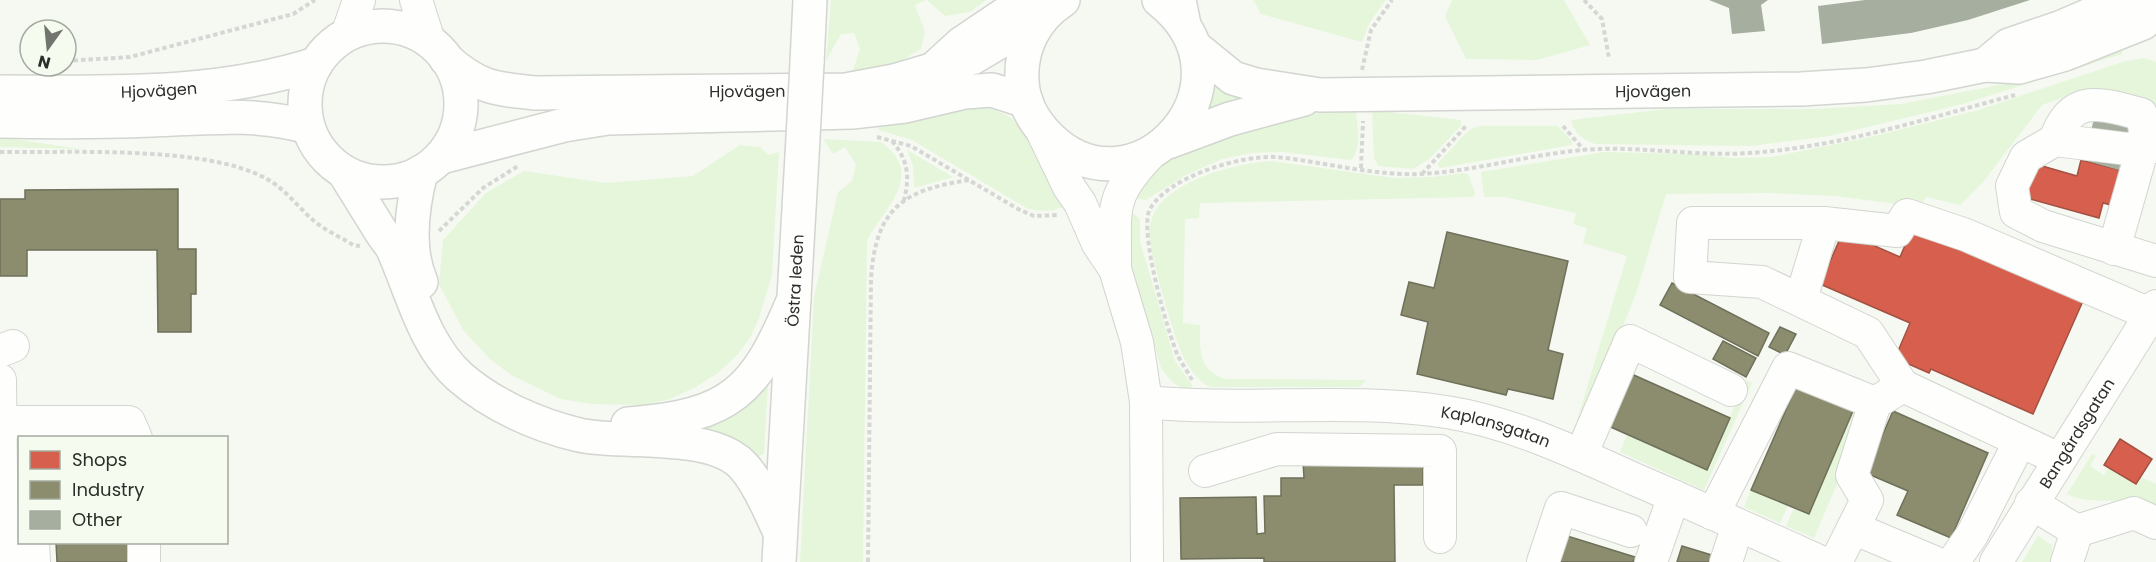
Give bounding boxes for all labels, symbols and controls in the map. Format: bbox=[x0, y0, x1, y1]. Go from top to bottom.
north arrow bbox=[18, 18, 78, 78]
text: N bbox=[35, 49, 53, 75]
street label: Hjovägen bbox=[121, 76, 198, 103]
street label: Hjovägen bbox=[709, 79, 785, 103]
street label: Hjovägen bbox=[1615, 79, 1691, 103]
street label: Östra leden bbox=[781, 234, 809, 327]
street label: Bangårdsgatan bbox=[2033, 373, 2120, 493]
street label: Kaplansgatan bbox=[1439, 400, 1554, 453]
legend bbox=[18, 436, 228, 544]
text: Shops bbox=[72, 447, 127, 472]
text: Industry bbox=[72, 477, 144, 502]
text: Other bbox=[72, 507, 122, 532]

